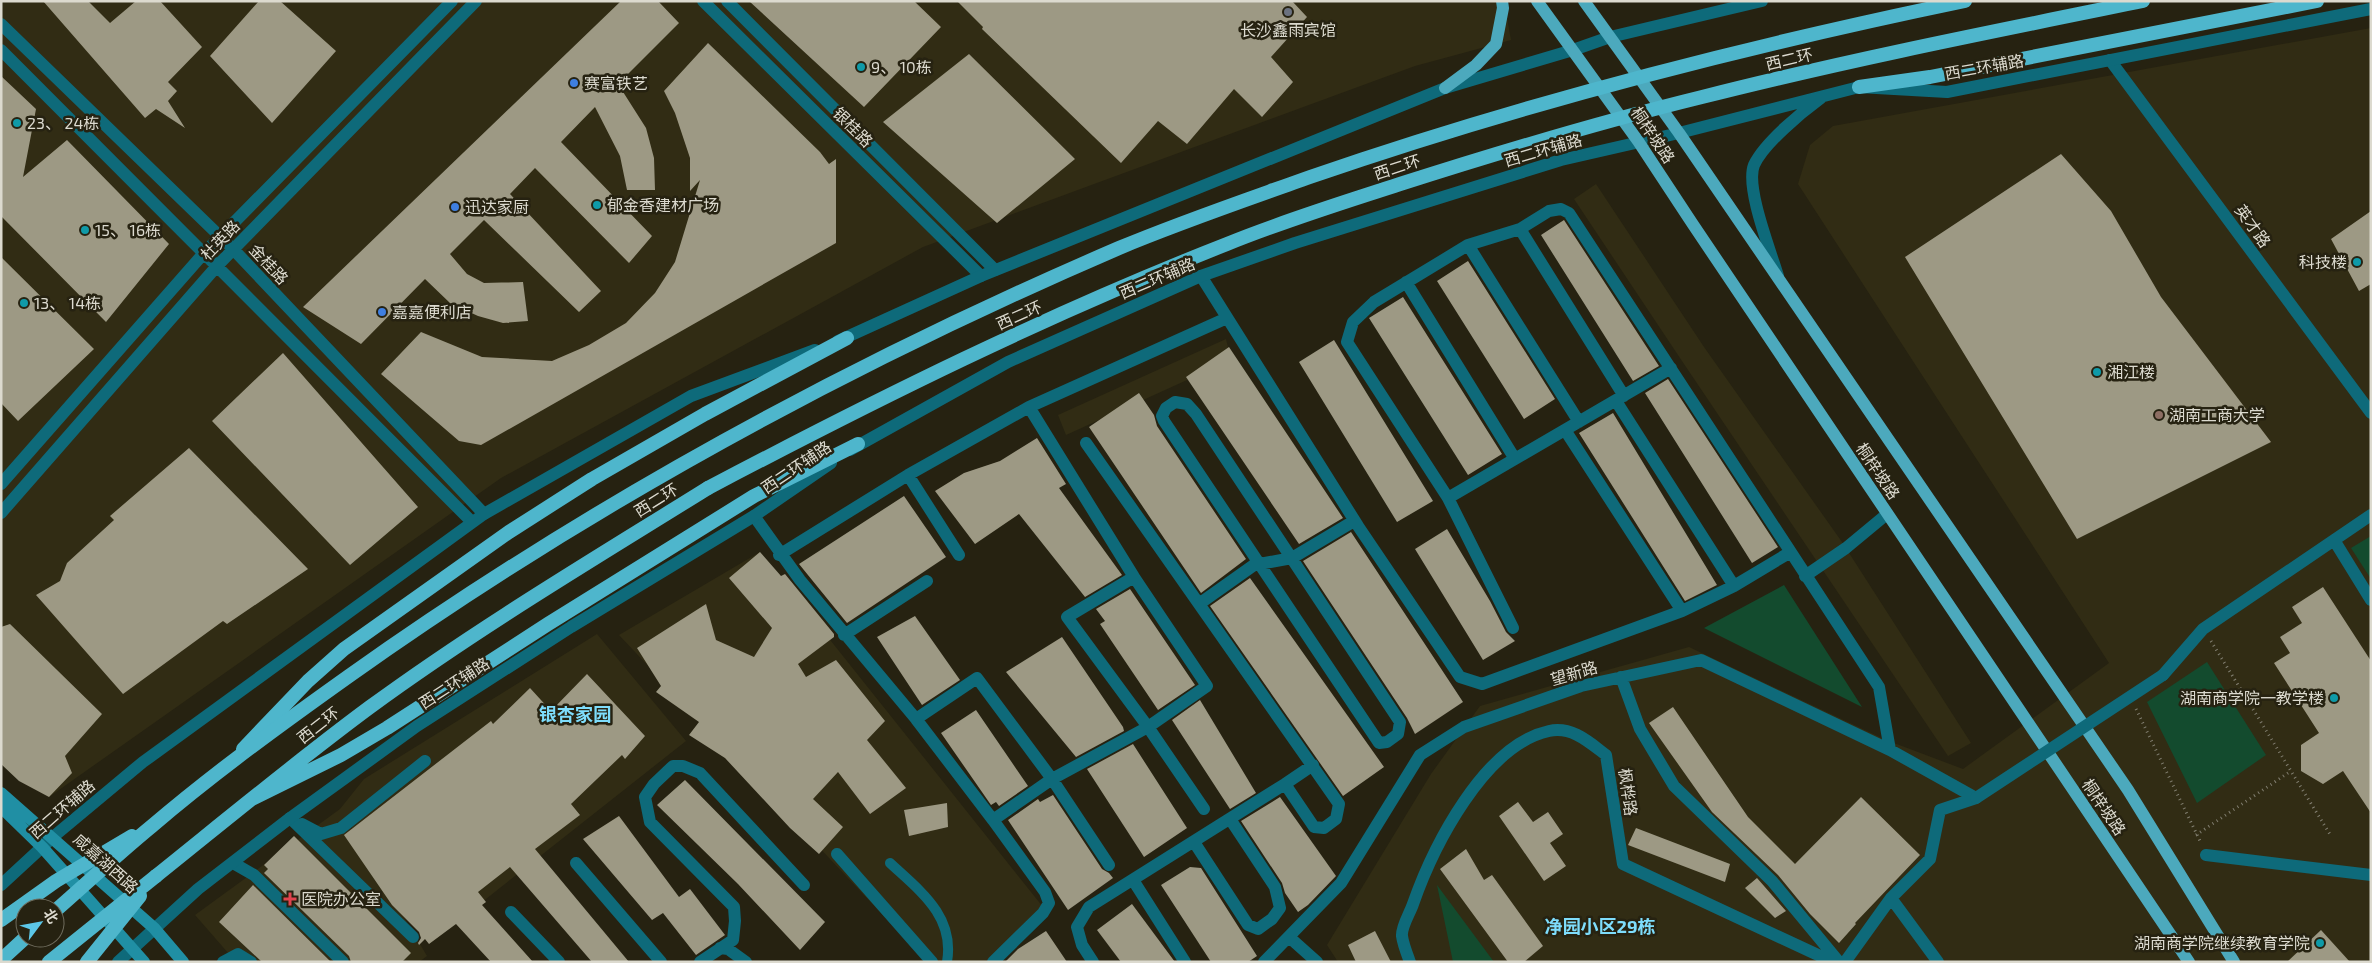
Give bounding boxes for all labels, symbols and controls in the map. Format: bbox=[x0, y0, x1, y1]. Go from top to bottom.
marker: 长沙鑫雨宾馆 bbox=[1282, 6, 1294, 18]
place label: 长沙鑫雨宾馆 bbox=[1240, 20, 1336, 39]
street label: 西二环 bbox=[1763, 44, 1814, 73]
street label: 西二环辅路 bbox=[1943, 50, 2025, 83]
place label: 9、 10栋 bbox=[871, 57, 932, 76]
marker: 9、 10栋 bbox=[855, 61, 867, 73]
place label: 赛富铁艺 bbox=[584, 73, 648, 92]
marker: 赛富铁艺 bbox=[568, 77, 580, 89]
street label: 银桂路 bbox=[830, 103, 877, 150]
street label: 桐梓坡路 bbox=[1628, 103, 1679, 167]
place label: 23、 24栋 bbox=[27, 113, 99, 132]
marker: 23、 24栋 bbox=[11, 117, 23, 129]
street label: 西二环辅路 bbox=[1502, 129, 1584, 170]
street label: 西二环 bbox=[1371, 150, 1423, 183]
place label: 郁金香建材广场 bbox=[607, 195, 719, 214]
place label: 迅达家厨 bbox=[465, 197, 529, 216]
marker: 郁金香建材广场 bbox=[591, 199, 603, 211]
marker: 迅达家厨 bbox=[449, 201, 461, 213]
street label: 英才路 bbox=[2232, 201, 2275, 251]
street label: 杜英路 bbox=[196, 216, 243, 264]
place label: 15、 16栋 bbox=[95, 220, 161, 239]
marker: 15、 16栋 bbox=[79, 224, 91, 236]
street label: 金桂路 bbox=[246, 240, 293, 288]
place label: 科技楼 bbox=[2299, 252, 2347, 271]
street label: 西二环辅路 bbox=[1116, 253, 1197, 302]
marker: 科技楼 bbox=[2351, 256, 2363, 268]
place label: 13、 14栋 bbox=[34, 293, 101, 312]
street label: 西二环 bbox=[993, 296, 1045, 333]
marker: 13、 14栋 bbox=[18, 297, 30, 309]
place label: 嘉嘉便利店 bbox=[392, 302, 472, 321]
marker: 嘉嘉便利店 bbox=[376, 306, 388, 318]
place label: 湘江楼 bbox=[2107, 362, 2155, 381]
marker: 湘江楼 bbox=[2091, 366, 2103, 378]
place label: 湖南工商大学 bbox=[2169, 405, 2265, 424]
marker: 湖南工商大学 bbox=[2153, 409, 2165, 421]
street label: 西二环辅路 bbox=[757, 436, 834, 497]
street label: 桐梓坡路 bbox=[1853, 439, 1904, 503]
street label: 西二环 bbox=[630, 479, 681, 520]
street label: 西二环辅路 bbox=[415, 653, 492, 712]
street label: 望新路 bbox=[1548, 657, 1600, 688]
place label: 湖南商学院一教学楼 bbox=[2180, 688, 2324, 707]
marker: 湖南商学院一教学楼 bbox=[2328, 692, 2340, 704]
street label: 西二环 bbox=[293, 702, 342, 747]
district label: 银杏家园 bbox=[539, 703, 611, 725]
street label: 枫桦路 bbox=[1616, 767, 1641, 817]
street label: 西二环辅路 bbox=[25, 775, 98, 842]
street label: 桐梓坡路 bbox=[2079, 775, 2130, 839]
street label: 咸嘉湖西路 bbox=[70, 829, 142, 896]
place label: 医院办公室 bbox=[301, 889, 381, 908]
marker: 医院办公室 bbox=[283, 892, 297, 906]
north arrow bbox=[15, 898, 65, 948]
text: 北 bbox=[41, 905, 62, 926]
district label: 净园小区29栋 bbox=[1544, 915, 1656, 937]
place label: 湖南商学院继续教育学院 bbox=[2134, 933, 2310, 952]
marker: 湖南商学院继续教育学院 bbox=[2314, 937, 2326, 949]

